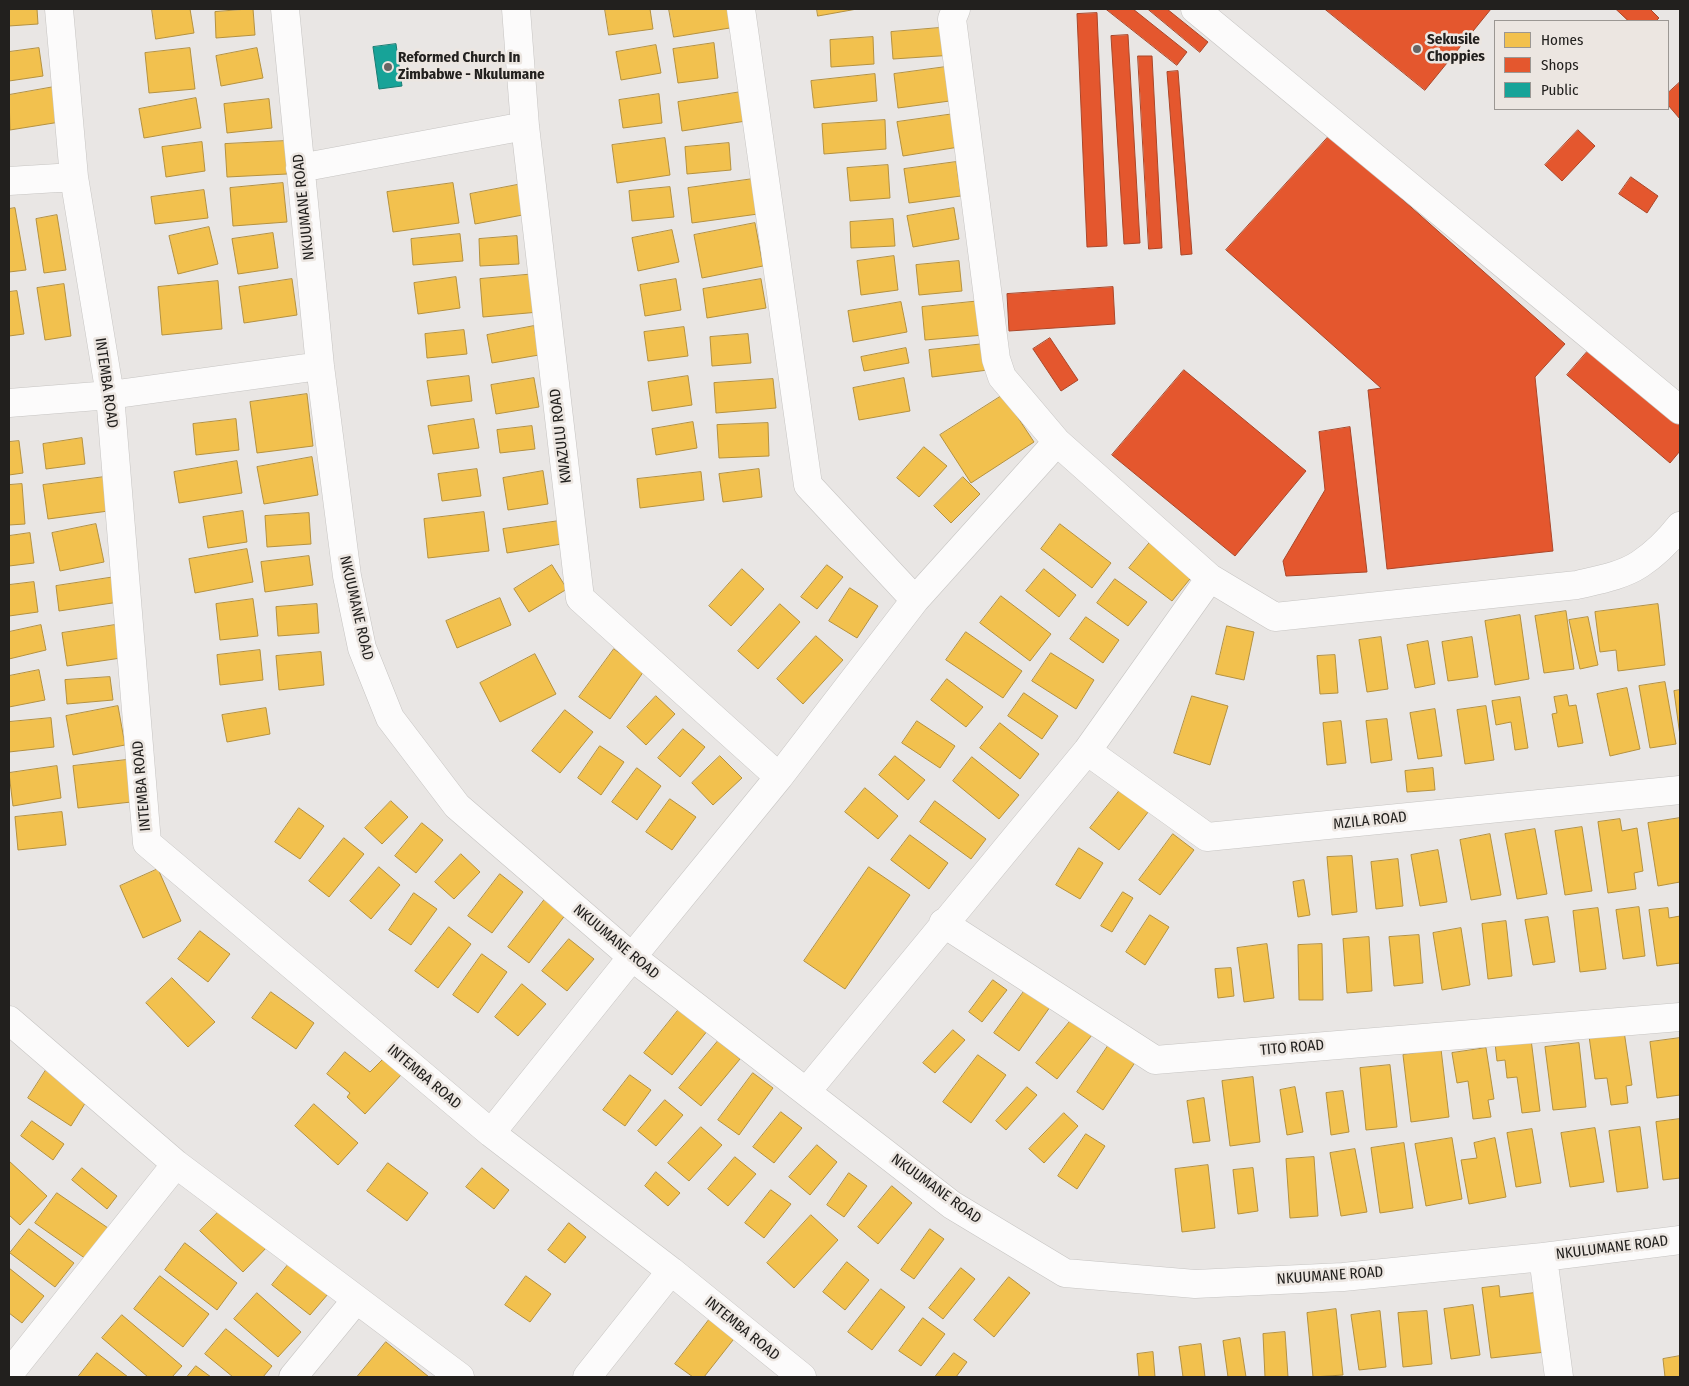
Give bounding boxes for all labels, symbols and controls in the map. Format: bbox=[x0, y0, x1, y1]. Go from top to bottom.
legend bbox=[1494, 20, 1669, 110]
place label: Sekusile Choppies bbox=[1427, 31, 1485, 66]
text: Homes bbox=[1541, 31, 1583, 49]
marker: Sekusile Choppies bbox=[1411, 43, 1423, 55]
place label: Reformed Church In Zimbabwe - Nkulumane bbox=[398, 49, 545, 84]
text: Shops bbox=[1541, 56, 1579, 74]
marker: Reformed Church In Zimbabwe - Nkulumane bbox=[382, 61, 394, 73]
text: Public bbox=[1541, 81, 1578, 99]
street label: NKUUMANE ROAD bbox=[289, 153, 319, 261]
street label: INTEMBA ROAD bbox=[91, 337, 121, 429]
street label: KWAZULU ROAD bbox=[546, 388, 576, 484]
street label: NKUUMANE ROAD bbox=[335, 554, 377, 662]
street label: INTEMBA ROAD bbox=[129, 740, 155, 832]
street label: MZILA ROAD bbox=[1332, 808, 1408, 834]
street label: NKUUMANE ROAD bbox=[569, 901, 663, 983]
street label: TITO ROAD bbox=[1259, 1036, 1325, 1060]
street label: INTEMBA ROAD bbox=[383, 1041, 465, 1113]
street label: NKUUMANE ROAD bbox=[888, 1150, 984, 1228]
street label: NKULUMANE ROAD bbox=[1555, 1232, 1669, 1264]
street label: NKUUMANE ROAD bbox=[1276, 1263, 1384, 1289]
street label: INTEMBA ROAD bbox=[701, 1293, 783, 1365]

